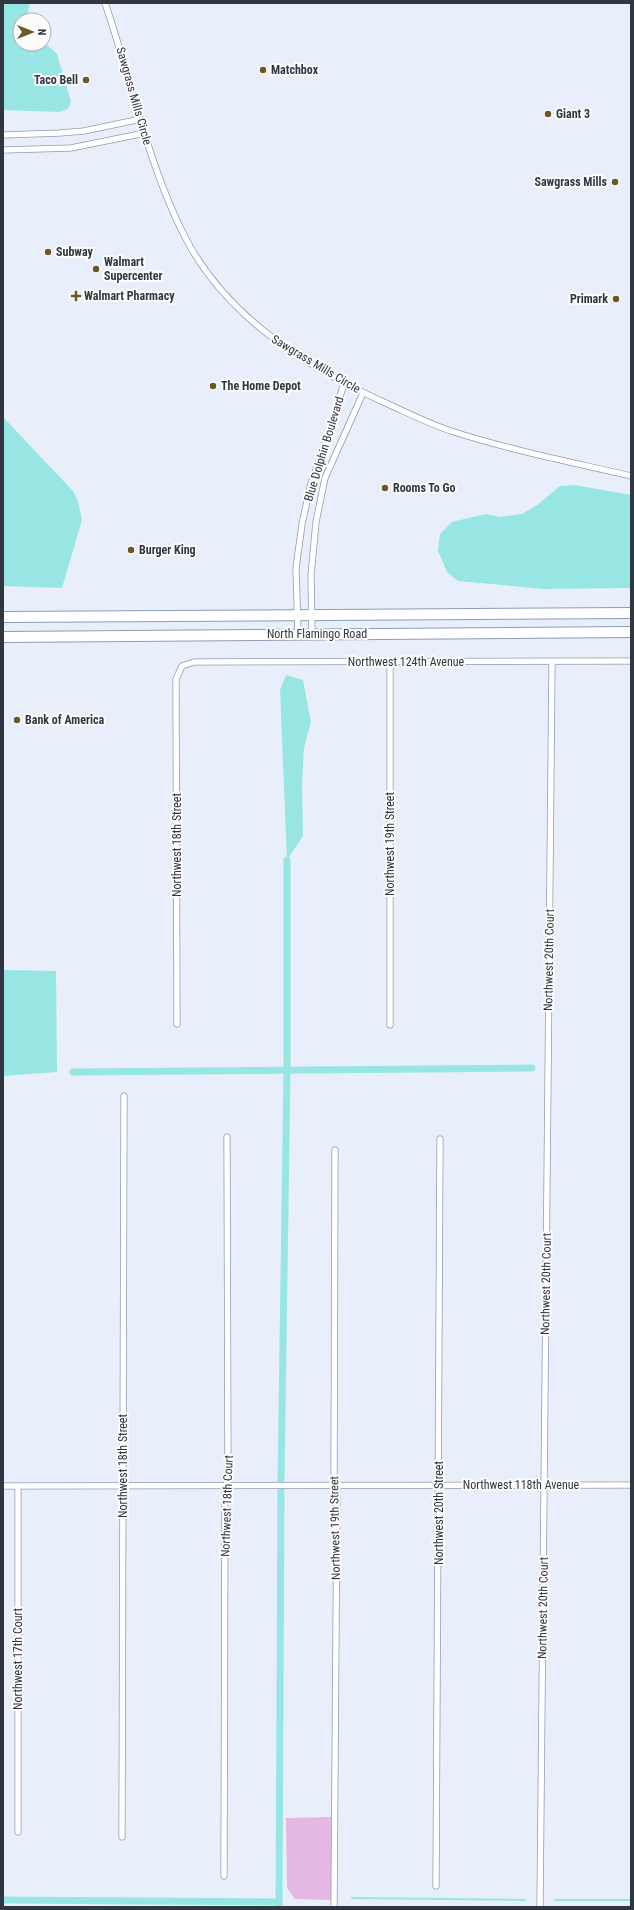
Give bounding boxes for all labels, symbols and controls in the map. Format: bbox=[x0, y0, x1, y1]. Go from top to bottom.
north arrow bbox=[12, 12, 52, 52]
text: N bbox=[35, 29, 48, 36]
street label: Sawgrass Mills Circle bbox=[113, 45, 155, 147]
place label: Matchbox bbox=[271, 63, 319, 77]
marker: Matchbox bbox=[258, 65, 268, 75]
place label: Taco Bell bbox=[34, 73, 78, 87]
marker: Taco Bell bbox=[81, 75, 91, 85]
place label: Giant 3 bbox=[556, 107, 590, 121]
marker: Giant 3 bbox=[543, 109, 553, 119]
place label: Sawgrass Mills bbox=[534, 175, 608, 189]
marker: Sawgrass Mills bbox=[610, 177, 620, 187]
place label: Subway bbox=[56, 245, 93, 259]
marker: Subway bbox=[43, 247, 53, 257]
place label: Walmart Supercenter bbox=[104, 255, 163, 283]
marker: Walmart Supercenter bbox=[91, 264, 101, 274]
place label: Walmart Pharmacy bbox=[84, 289, 175, 303]
marker: Walmart Pharmacy bbox=[71, 291, 81, 301]
place label: Primark bbox=[570, 292, 608, 306]
marker: Primark bbox=[611, 294, 621, 304]
street label: Sawgrass Mills Circle bbox=[269, 332, 363, 396]
place label: The Home Depot bbox=[221, 379, 301, 393]
marker: The Home Depot bbox=[208, 381, 218, 391]
street label: Blue Dolphin Boulevard bbox=[301, 395, 347, 503]
place label: Rooms To Go bbox=[393, 481, 455, 495]
marker: Rooms To Go bbox=[380, 483, 390, 493]
place label: Burger King bbox=[139, 543, 196, 557]
marker: Burger King bbox=[126, 545, 136, 555]
street label: North Flamingo Road bbox=[267, 627, 367, 641]
street label: Northwest 124th Avenue bbox=[348, 655, 465, 669]
place label: Bank of America bbox=[25, 713, 105, 727]
marker: Bank of America bbox=[12, 715, 22, 725]
street label: Northwest 19th Street bbox=[383, 792, 397, 896]
street label: Northwest 18th Street bbox=[170, 793, 184, 897]
street label: Northwest 20th Court bbox=[541, 908, 557, 1011]
street label: Northwest 20th Court bbox=[538, 1232, 554, 1335]
street label: Northwest 18th Street bbox=[116, 1414, 130, 1518]
street label: Northwest 18th Court bbox=[218, 1454, 236, 1557]
street label: Northwest 20th Street bbox=[432, 1461, 446, 1565]
street label: Northwest 19th Street bbox=[327, 1475, 343, 1580]
street label: Northwest 118th Avenue bbox=[463, 1478, 580, 1492]
street label: Northwest 20th Court bbox=[535, 1556, 551, 1659]
street label: Northwest 17th Court bbox=[11, 1608, 25, 1710]

